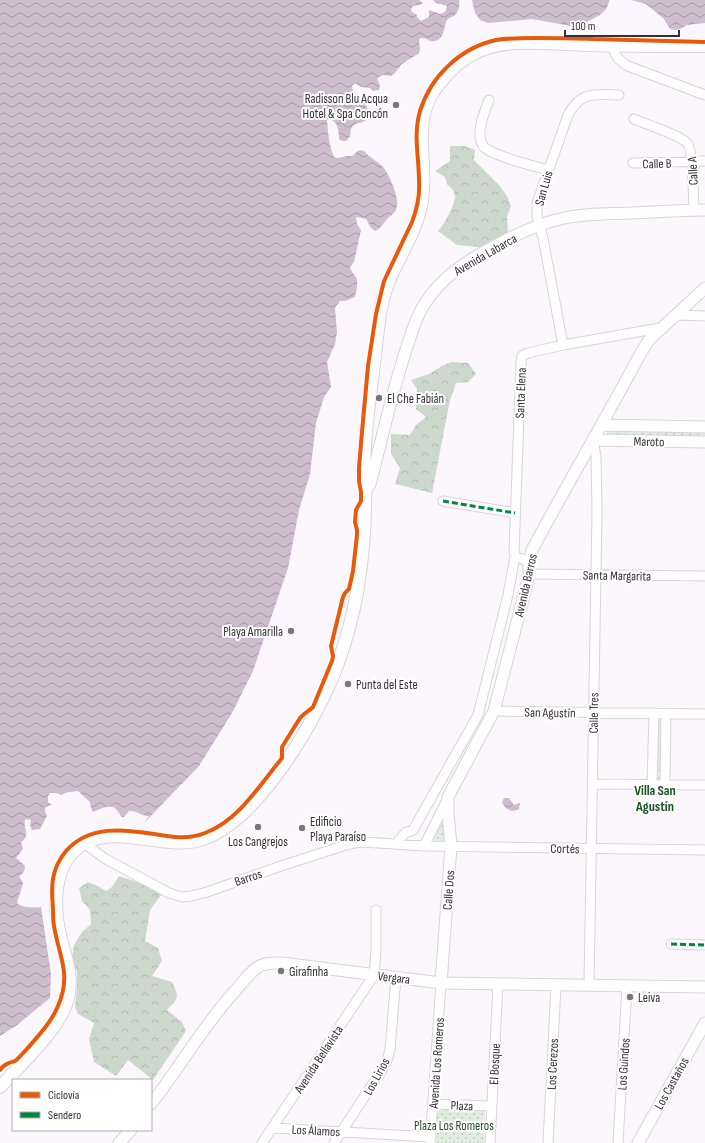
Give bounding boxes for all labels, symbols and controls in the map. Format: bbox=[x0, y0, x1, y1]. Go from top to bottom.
scale bar bbox=[565, 12, 679, 38]
text: 100 m bbox=[571, 19, 596, 34]
place label: Radisson Blu Acqua Hotel & Spa Concón bbox=[303, 91, 388, 122]
marker: Radisson Blu Acqua Hotel & Spa Concón bbox=[391, 100, 401, 110]
street label: Calle B bbox=[642, 156, 672, 172]
street label: Calle A bbox=[684, 156, 702, 186]
street label: San Luis bbox=[531, 169, 557, 208]
street label: Avenida Labarca bbox=[450, 230, 520, 280]
street label: Santa Elena bbox=[512, 367, 530, 419]
place label: El Che Fabián bbox=[387, 391, 444, 407]
marker: El Che Fabián bbox=[374, 393, 384, 403]
street label: Maroto bbox=[633, 434, 665, 450]
street label: Avenida Barros bbox=[511, 552, 541, 619]
street label: Santa Margarita bbox=[583, 567, 651, 585]
place label: Playa Amarilla bbox=[223, 624, 283, 640]
marker: Playa Amarilla bbox=[286, 626, 296, 636]
place label: Punta del Este bbox=[356, 677, 418, 693]
marker: Punta del Este bbox=[343, 679, 353, 689]
street label: Calle Tres bbox=[586, 692, 602, 734]
street label: San Agustín bbox=[524, 705, 576, 721]
district label: Villa San Agustín bbox=[634, 782, 676, 815]
place label: Edificio Playa Paraíso bbox=[310, 814, 366, 845]
marker: Los Cangrejos bbox=[253, 822, 263, 832]
marker: Edificio Playa Paraíso bbox=[297, 823, 307, 833]
place label: Los Cangrejos bbox=[228, 834, 288, 850]
street label: Cortés bbox=[550, 841, 580, 857]
street label: Barros bbox=[232, 866, 265, 890]
street label: Calle Dos bbox=[440, 869, 458, 910]
place label: Girafinha bbox=[289, 964, 328, 980]
marker: Girafinha bbox=[276, 966, 286, 976]
street label: Vergara bbox=[377, 968, 411, 988]
place label: Leiva bbox=[638, 990, 660, 1006]
marker: Leiva bbox=[625, 992, 635, 1002]
street label: Avenida Los Romeros bbox=[426, 1017, 448, 1110]
street label: Avenida Bellavista bbox=[290, 1023, 347, 1097]
street label: Los Guindos bbox=[614, 1037, 634, 1091]
street label: Los Cerezos bbox=[544, 1038, 562, 1090]
street label: El Bosque bbox=[486, 1043, 504, 1085]
street label: Los Castaños bbox=[651, 1054, 693, 1112]
street label: Los Lirios bbox=[360, 1055, 394, 1098]
legend bbox=[12, 1079, 152, 1131]
text: Ciclovía bbox=[48, 1088, 80, 1103]
street label: Plaza bbox=[450, 1098, 474, 1114]
text: Sendero bbox=[48, 1108, 81, 1123]
park label: Plaza Los Romeros bbox=[414, 1118, 494, 1134]
street label: Los Álamos bbox=[291, 1122, 341, 1140]

